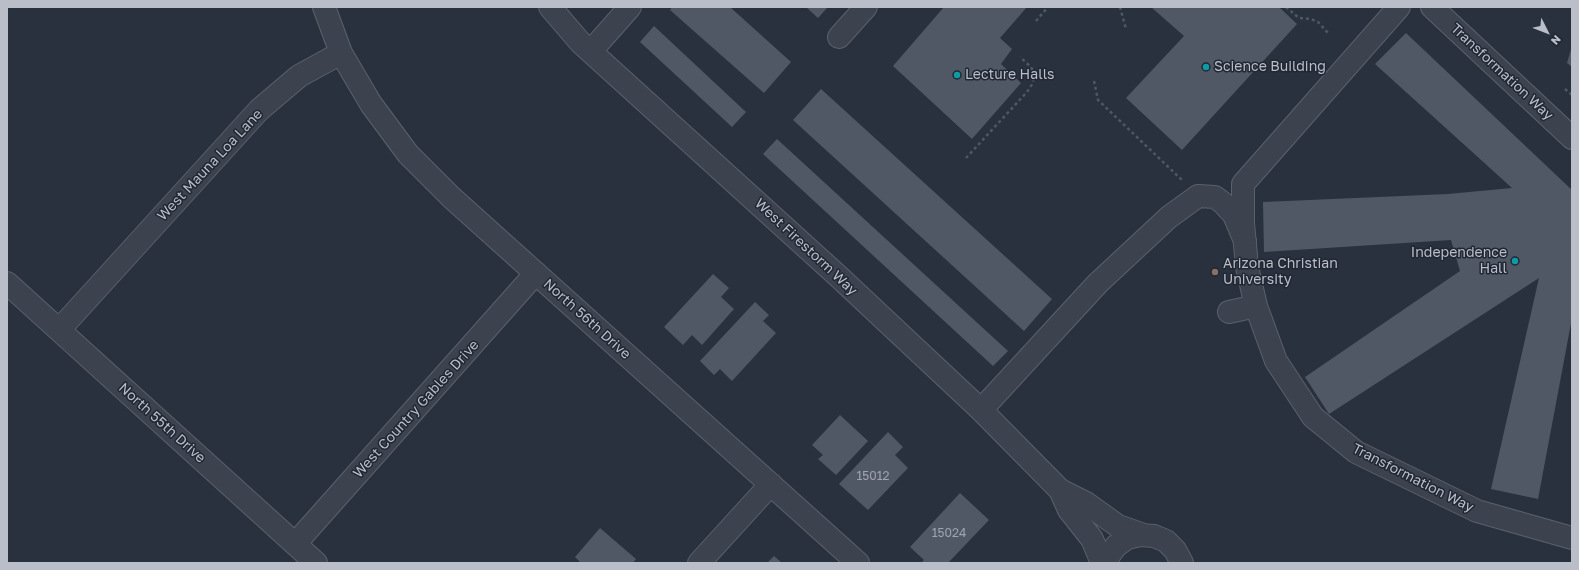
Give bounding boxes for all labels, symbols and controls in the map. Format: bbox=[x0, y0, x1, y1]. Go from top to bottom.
north arrow bbox=[1527, 12, 1567, 52]
street label: Transformation Way bbox=[1447, 20, 1557, 124]
text: N bbox=[1549, 33, 1564, 48]
place label: Science Building bbox=[1214, 59, 1326, 75]
marker: Science Building bbox=[1201, 62, 1211, 72]
place label: Lecture Halls bbox=[965, 67, 1055, 83]
marker: Lecture Halls bbox=[952, 70, 962, 80]
street label: West Mauna Loa Lane bbox=[154, 106, 266, 224]
street label: West Firestorm Way bbox=[751, 195, 861, 299]
place label: Independence Hall bbox=[1411, 245, 1507, 278]
place label: Arizona Christian University bbox=[1223, 256, 1338, 288]
marker: Independence Hall bbox=[1510, 256, 1520, 266]
marker: Arizona Christian University bbox=[1210, 267, 1220, 277]
street label: North 56th Drive bbox=[540, 275, 634, 363]
street label: West Country Gables Drive bbox=[350, 337, 482, 481]
street label: North 55th Drive bbox=[115, 380, 209, 466]
street label: Transformation Way bbox=[1350, 440, 1476, 516]
house number: 15012 bbox=[857, 469, 889, 483]
house number: 15024 bbox=[932, 526, 966, 540]

